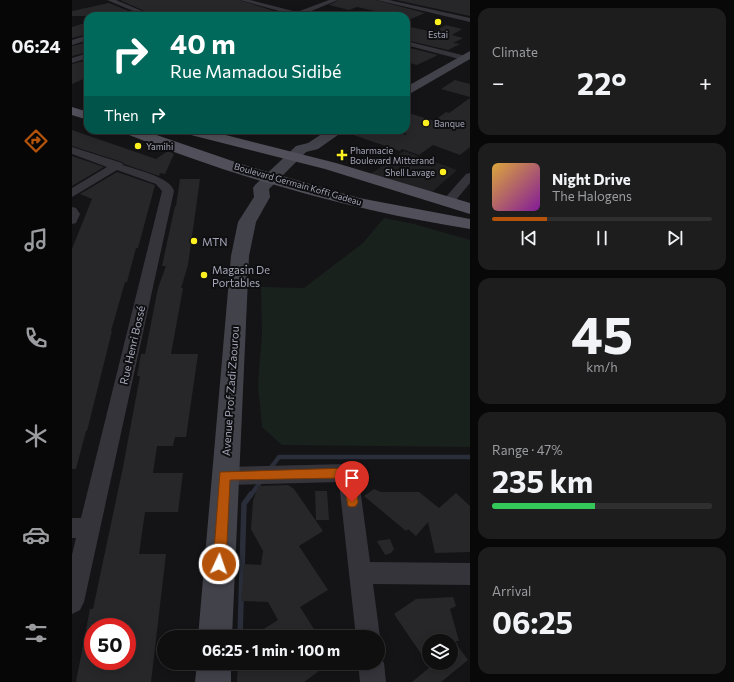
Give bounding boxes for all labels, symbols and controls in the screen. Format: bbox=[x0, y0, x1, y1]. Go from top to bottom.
marker: Estai bbox=[433, 17, 443, 27]
text: 40 m bbox=[170, 26, 236, 60]
icon: right bbox=[104, 28, 156, 80]
place label: Estai bbox=[428, 29, 448, 40]
text: 06:24 bbox=[12, 35, 60, 57]
text: Climate bbox=[492, 44, 538, 60]
text: Rue Mamadou Sidibé bbox=[170, 60, 342, 82]
text: 22° bbox=[577, 64, 627, 101]
text: − bbox=[492, 69, 505, 96]
text: + bbox=[699, 69, 712, 96]
icon: right bbox=[147, 104, 169, 126]
text: Then bbox=[104, 106, 139, 124]
marker: Banque bbox=[421, 118, 431, 128]
place label: Banque bbox=[434, 118, 465, 129]
icon: directions bbox=[22, 127, 50, 155]
marker: Yamihi bbox=[133, 141, 143, 151]
place label: Yamihi bbox=[146, 141, 173, 152]
place label: Pharmacie Boulevard Mitterand bbox=[350, 145, 434, 166]
marker: Pharmacie Boulevard Mitterand bbox=[337, 150, 347, 160]
street label: Boulevard Germain Koffi Gadeau bbox=[233, 160, 363, 208]
place label: Shell Lavage bbox=[385, 167, 435, 178]
marker: Shell Lavage bbox=[438, 167, 448, 177]
text: Night Drive bbox=[552, 170, 631, 188]
text: The Halogens bbox=[552, 188, 632, 204]
icon: music bbox=[22, 226, 50, 254]
icon: previous bbox=[518, 227, 540, 249]
icon: pause bbox=[591, 227, 613, 249]
icon: next bbox=[664, 227, 686, 249]
place label: MTN bbox=[202, 235, 228, 248]
marker: MTN bbox=[189, 236, 199, 246]
place label: Magasin De Portables bbox=[212, 263, 270, 289]
marker: Magasin De Portables bbox=[199, 270, 209, 280]
text: 45 bbox=[571, 301, 633, 365]
street label: Rue Henri Bossé bbox=[117, 304, 147, 386]
icon: phone bbox=[22, 324, 50, 352]
street label: Avenue Prof Zadi Zaourou bbox=[219, 326, 241, 456]
text: km/h bbox=[586, 359, 618, 375]
icon: climate bbox=[22, 422, 50, 450]
text: Range · 47% bbox=[492, 442, 563, 458]
pin bbox=[335, 461, 369, 502]
text: 235 km bbox=[492, 462, 593, 499]
icon: arrive bbox=[341, 467, 363, 489]
icon: car bbox=[22, 521, 50, 549]
position arrow bbox=[198, 543, 240, 585]
text: Arrival bbox=[492, 583, 531, 599]
text: 06:25 bbox=[492, 603, 573, 640]
speed limit sign: 50 bbox=[84, 618, 136, 670]
icon: filters bbox=[22, 619, 50, 647]
map controls bbox=[422, 634, 458, 670]
button: layers bbox=[422, 634, 458, 670]
text: 06:25 · 1 min · 100 m bbox=[202, 641, 340, 659]

